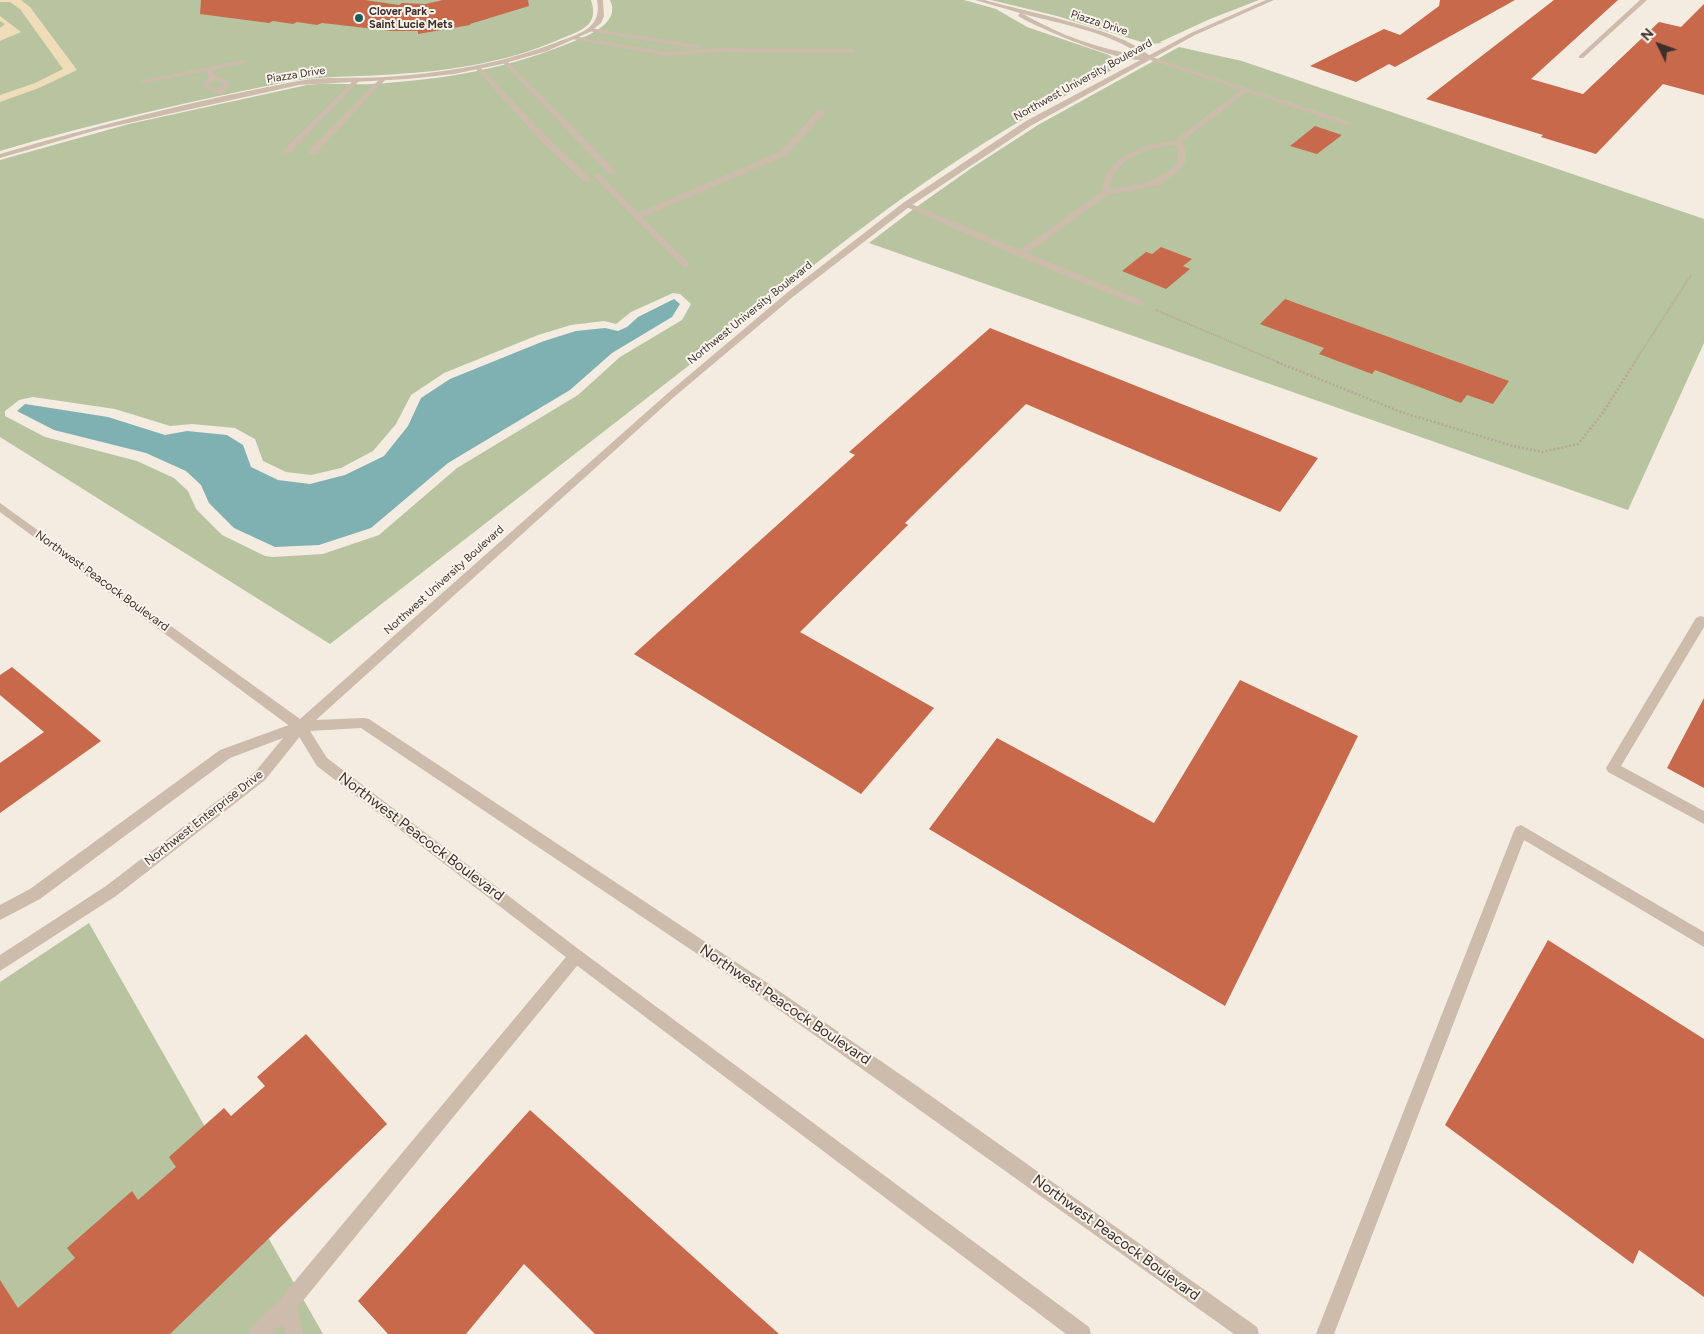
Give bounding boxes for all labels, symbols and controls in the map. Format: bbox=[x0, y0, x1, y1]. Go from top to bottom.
place label: Clover Park - Saint Lucie Mets bbox=[369, 5, 453, 31]
street label: Piazza Drive bbox=[1069, 8, 1129, 38]
marker: Clover Park - Saint Lucie Mets bbox=[353, 12, 365, 24]
north arrow bbox=[1634, 20, 1684, 70]
text: N bbox=[1638, 25, 1657, 44]
street label: Northwest University Boulevard bbox=[1011, 36, 1155, 124]
street label: Piazza Drive bbox=[266, 64, 326, 86]
street label: Northwest University Boulevard bbox=[685, 259, 815, 367]
street label: Northwest University Boulevard bbox=[381, 523, 507, 637]
street label: Northwest Peacock Boulevard bbox=[32, 528, 172, 634]
street label: Northwest Enterprise Drive bbox=[142, 767, 266, 869]
street label: Northwest Peacock Boulevard bbox=[335, 769, 507, 905]
street label: Northwest Peacock Boulevard bbox=[696, 941, 874, 1069]
street label: Northwest Peacock Boulevard bbox=[1029, 1171, 1203, 1305]

